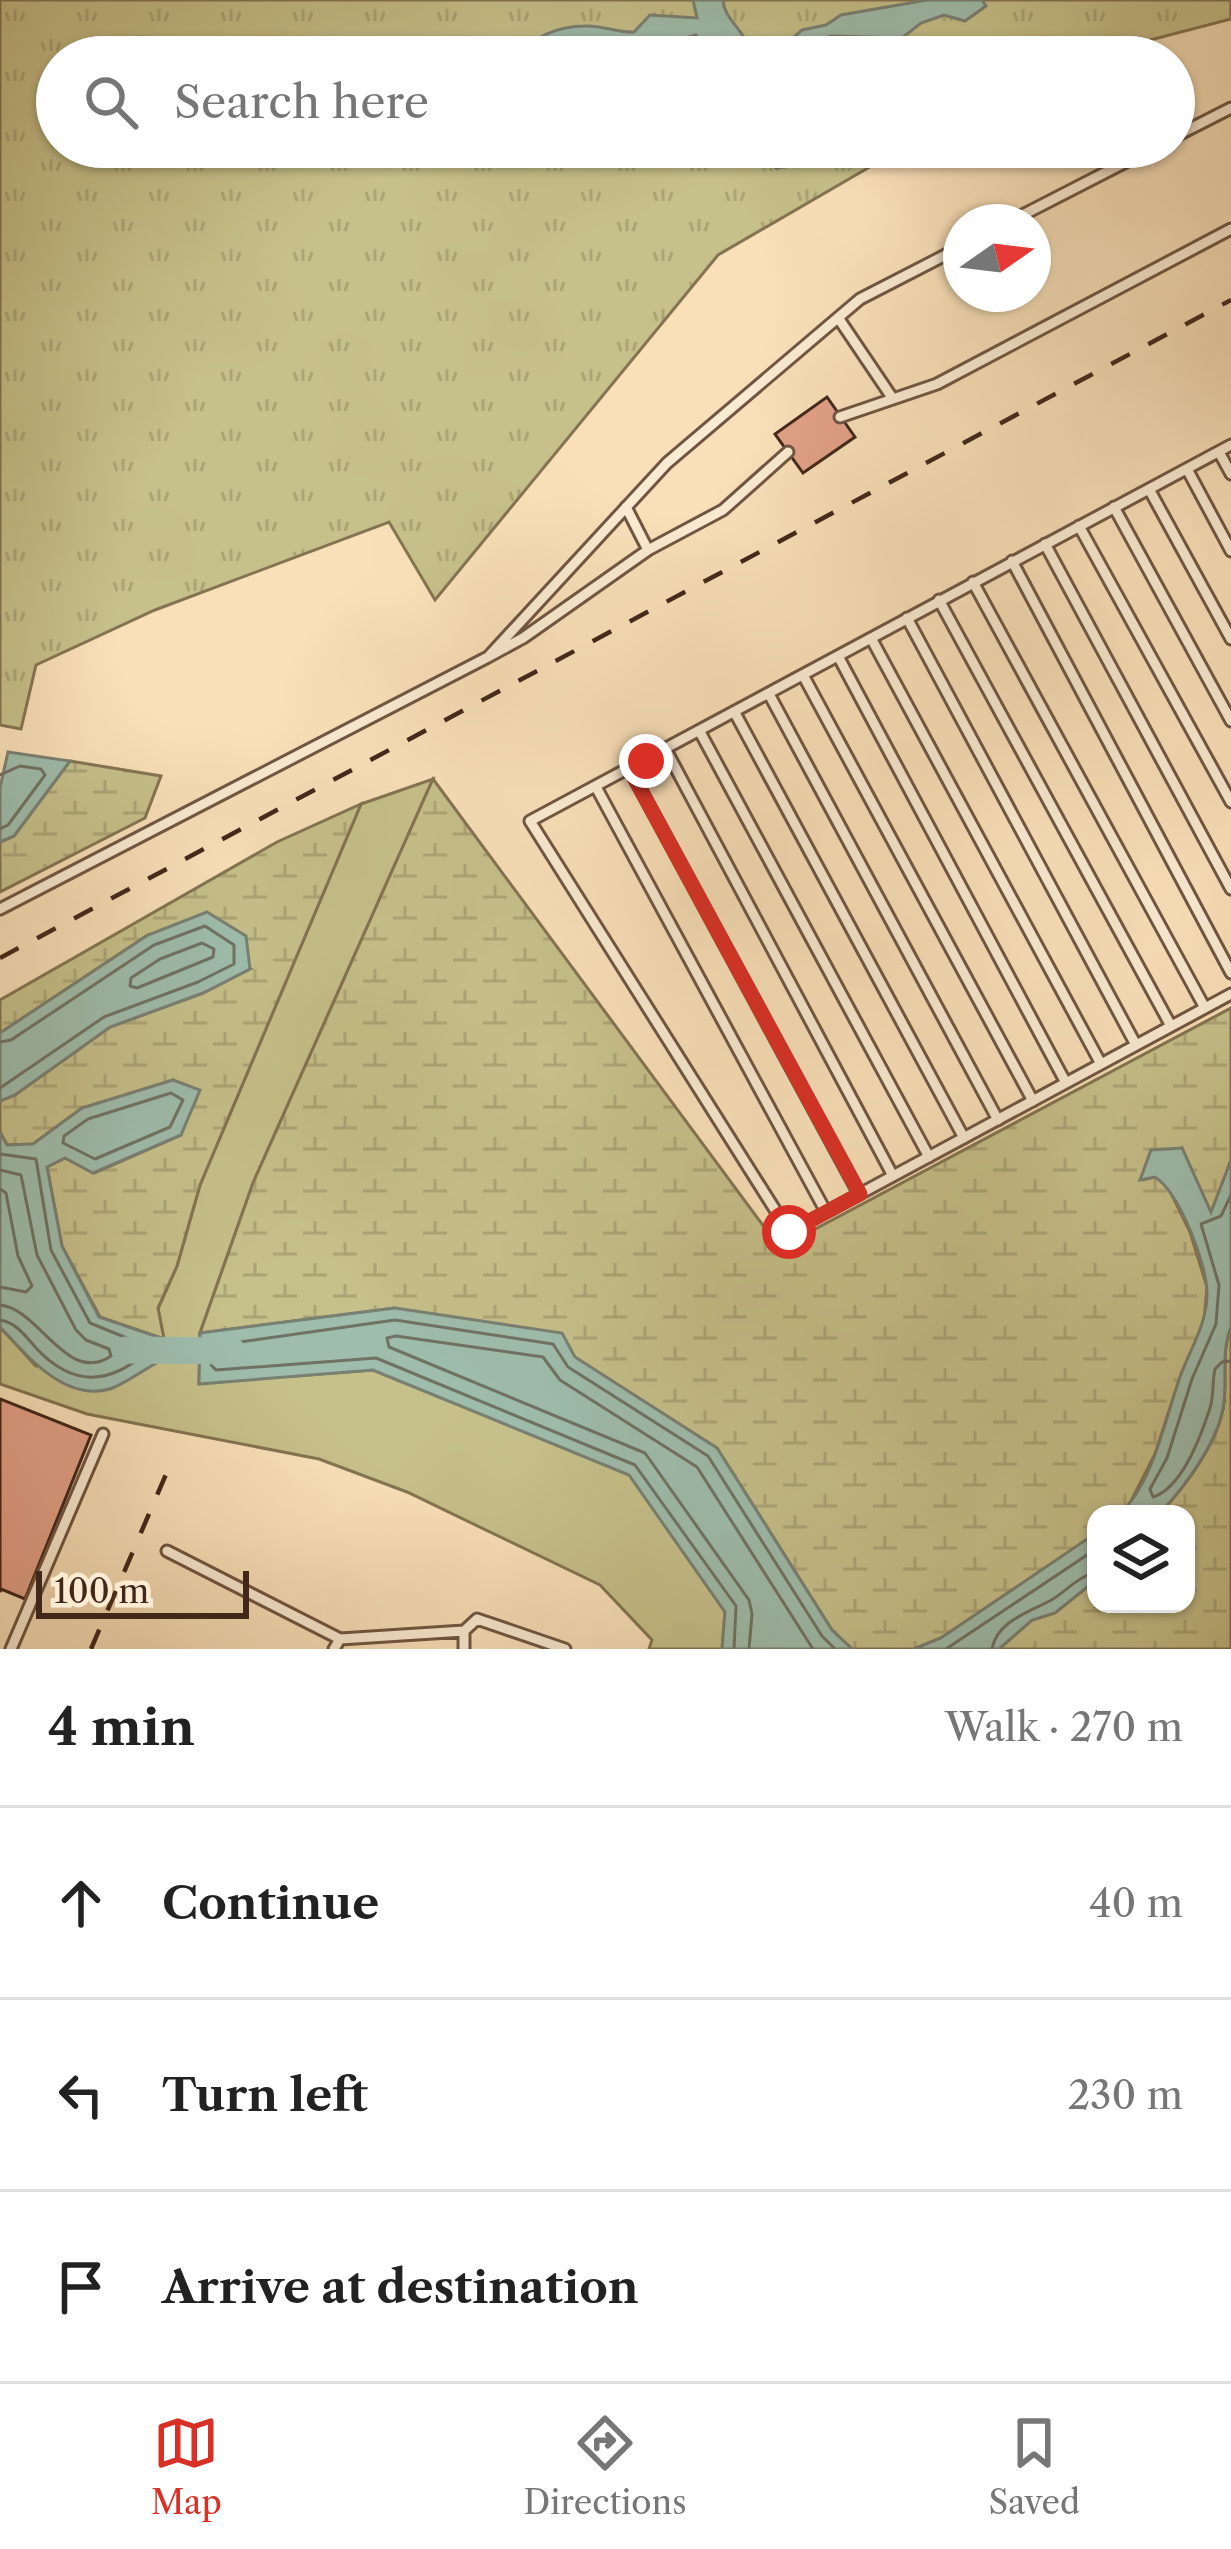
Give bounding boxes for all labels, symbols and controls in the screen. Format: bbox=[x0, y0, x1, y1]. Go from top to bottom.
search box bbox=[36, 36, 1195, 168]
icon: search bbox=[78, 69, 144, 135]
text: Search here bbox=[174, 74, 429, 130]
north arrow bbox=[943, 204, 1051, 312]
route end bbox=[619, 734, 673, 788]
route start bbox=[762, 1205, 816, 1259]
map controls bbox=[1087, 1505, 1195, 1613]
button: layers bbox=[1087, 1505, 1195, 1613]
scale bar bbox=[36, 1565, 249, 1618]
text: 100 m bbox=[54, 1571, 149, 1612]
text: 4 min bbox=[48, 1696, 195, 1758]
text: Walk · 270 m bbox=[945, 1703, 1183, 1751]
icon: ahead bbox=[48, 1870, 114, 1936]
text: Continue bbox=[162, 1875, 379, 1931]
text: 40 m bbox=[1089, 1879, 1183, 1927]
icon: left bbox=[48, 2062, 114, 2128]
text: Turn left bbox=[162, 2067, 368, 2123]
text: 230 m bbox=[1068, 2071, 1183, 2119]
icon: arrive bbox=[48, 2254, 114, 2320]
text: Arrive at destination bbox=[162, 2259, 639, 2315]
tab: Map bbox=[151, 2410, 222, 2523]
tab: Directions bbox=[524, 2410, 687, 2523]
tab: Saved bbox=[988, 2410, 1080, 2523]

